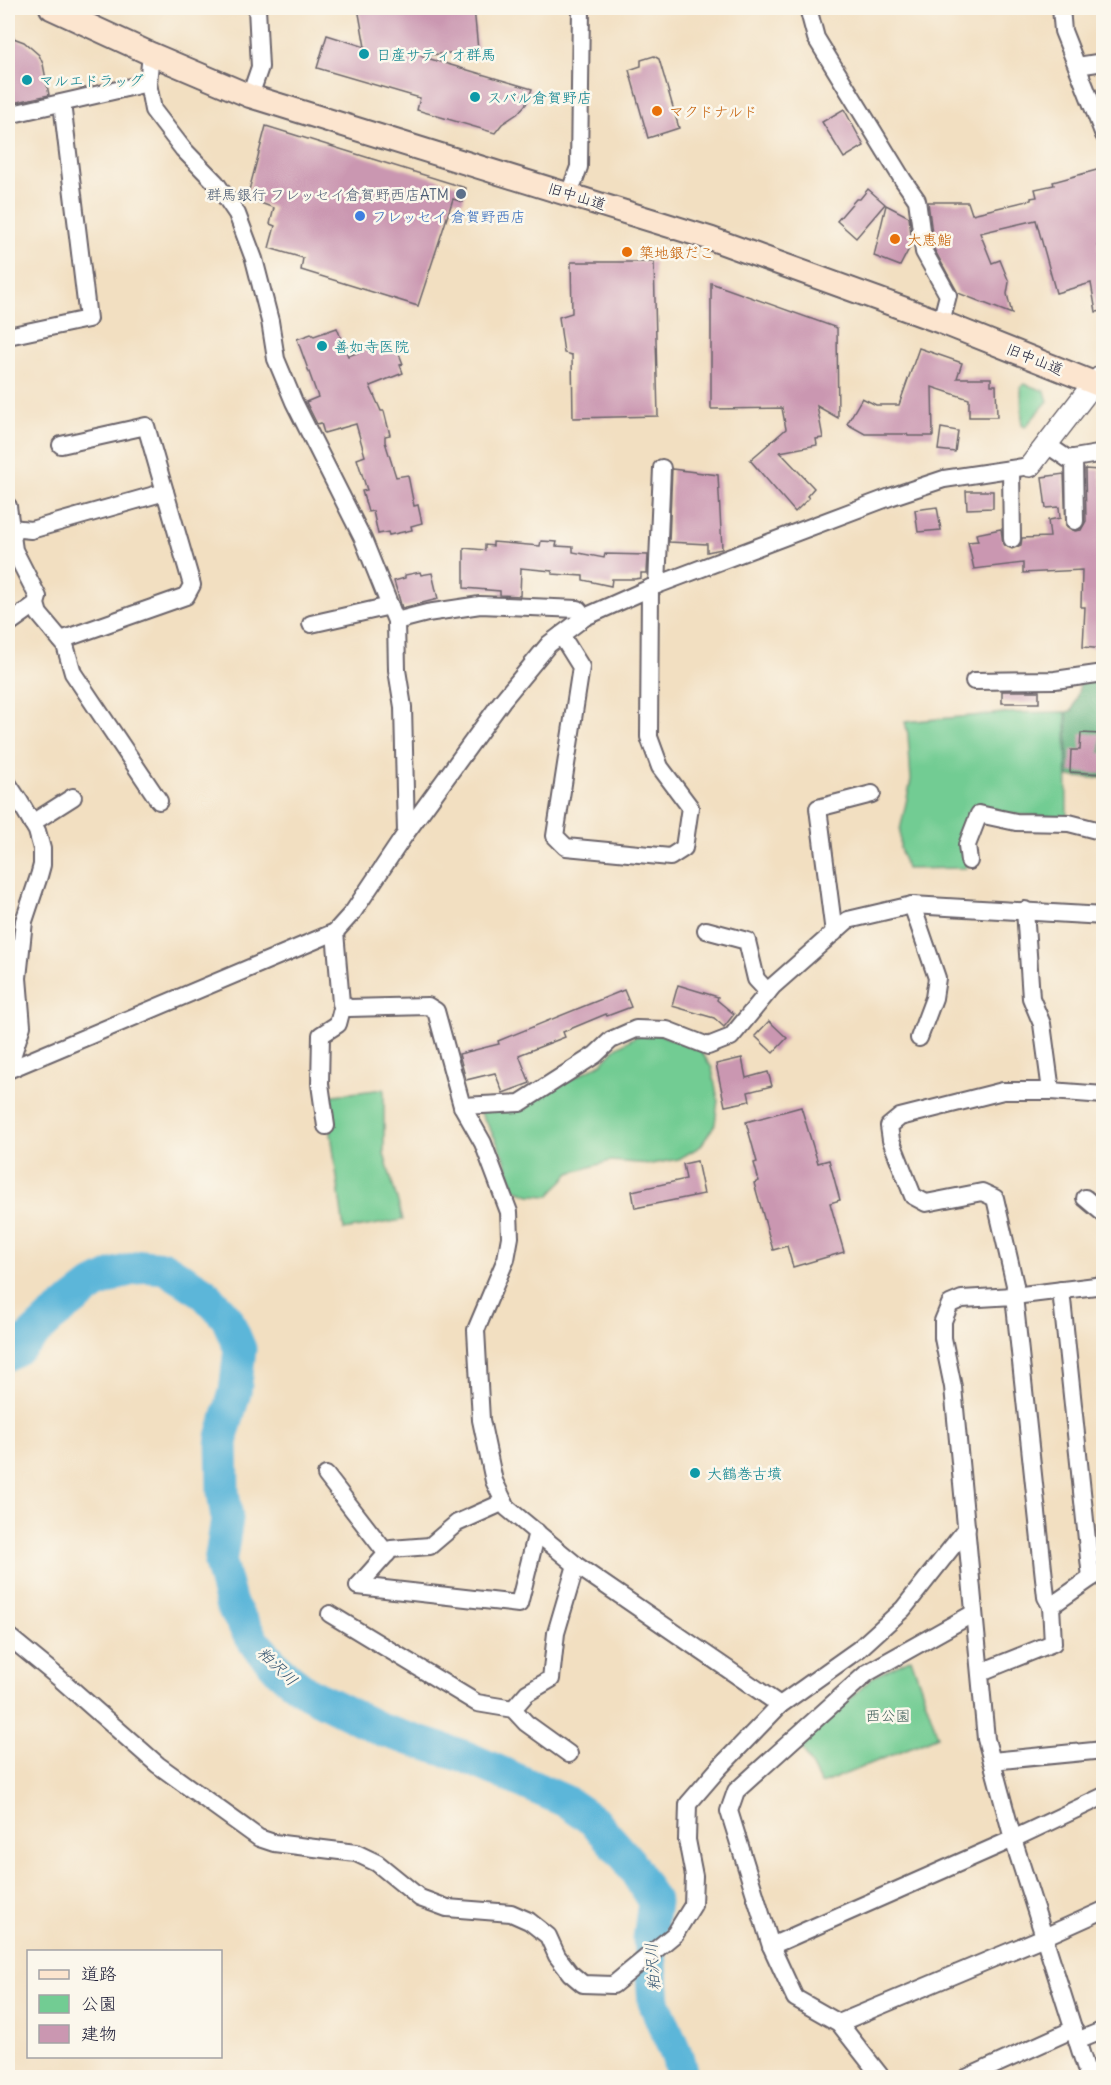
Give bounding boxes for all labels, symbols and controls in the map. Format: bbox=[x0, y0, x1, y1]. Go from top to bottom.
place label: 日産サティオ群馬 bbox=[376, 45, 496, 64]
marker: 日産サティオ群馬 bbox=[357, 47, 371, 61]
place label: マルエドラッグ bbox=[39, 71, 144, 90]
marker: マルエドラッグ bbox=[20, 73, 34, 87]
place label: スバル倉賀野店 bbox=[487, 88, 592, 107]
marker: スバル倉賀野店 bbox=[468, 90, 482, 104]
place label: マクドナルド bbox=[669, 102, 758, 121]
marker: マクドナルド bbox=[650, 104, 664, 118]
street label: 旧中山道 bbox=[546, 178, 608, 214]
place label: 群馬銀行 フレッセイ倉賀野西店ATM bbox=[206, 185, 449, 204]
marker: 群馬銀行 フレッセイ倉賀野西店ATM bbox=[454, 187, 468, 201]
place label: フレッセイ 倉賀野西店 bbox=[372, 207, 526, 226]
marker: フレッセイ 倉賀野西店 bbox=[353, 209, 367, 223]
place label: 大恵鮨 bbox=[907, 230, 952, 249]
marker: 大恵鮨 bbox=[888, 232, 902, 246]
place label: 築地銀だこ bbox=[639, 243, 714, 262]
marker: 築地銀だこ bbox=[620, 245, 634, 259]
place label: 善如寺医院 bbox=[334, 337, 409, 356]
marker: 善如寺医院 bbox=[315, 339, 329, 353]
street label: 旧中山道 bbox=[1004, 339, 1066, 379]
place label: 大鶴巻古墳 bbox=[707, 1464, 782, 1483]
marker: 大鶴巻古墳 bbox=[688, 1466, 702, 1480]
water label: 粕沢川 bbox=[254, 1642, 302, 1690]
park label: 西公園 bbox=[865, 1706, 911, 1725]
water label: 粕沢川 bbox=[640, 1942, 664, 1992]
legend bbox=[27, 1950, 222, 2058]
text: 道路 bbox=[81, 1962, 117, 1985]
text: 公園 bbox=[81, 1992, 117, 2015]
text: 建物 bbox=[81, 2022, 117, 2045]

